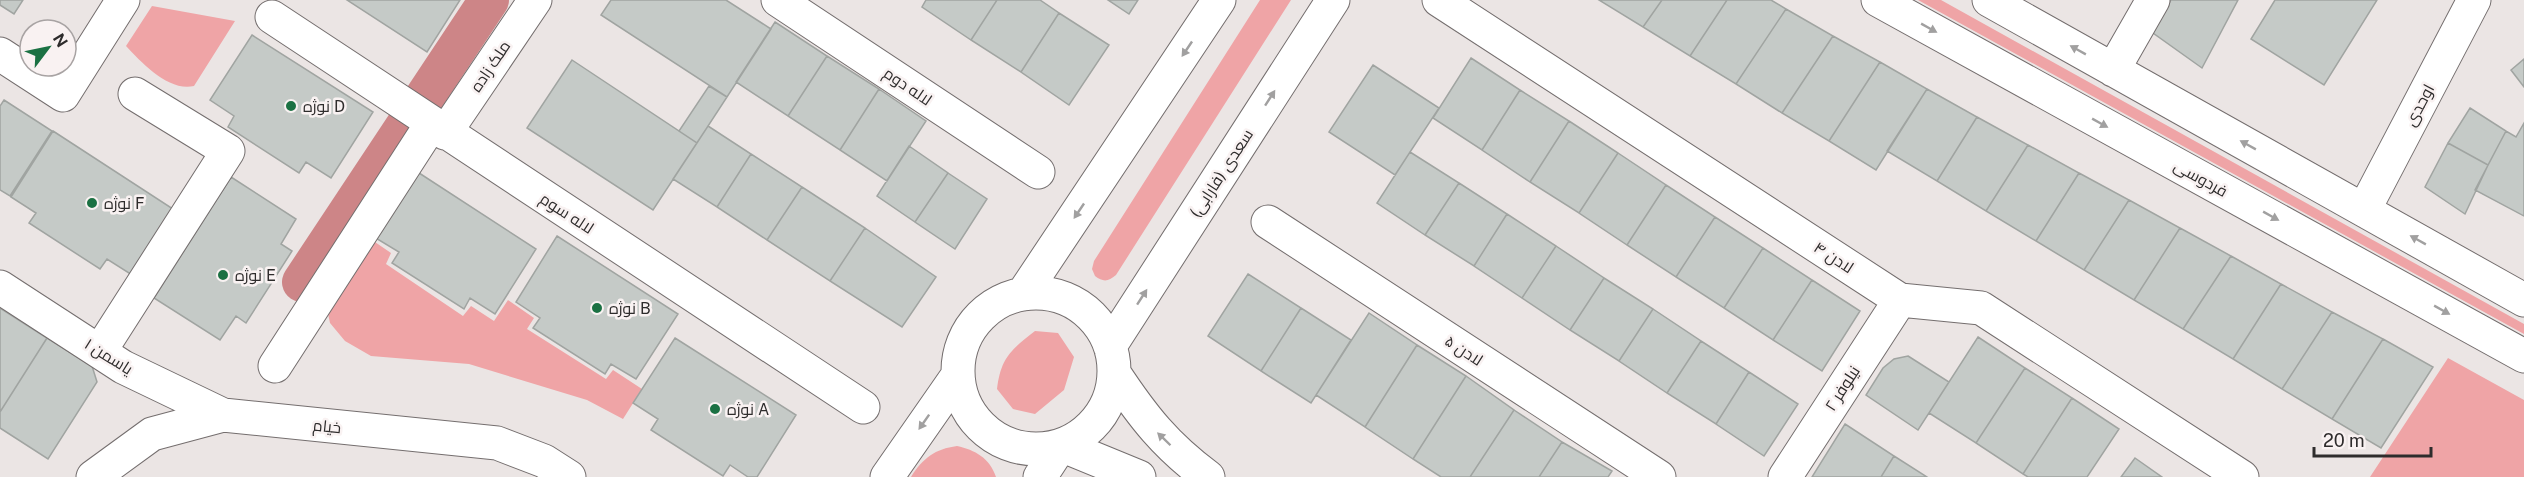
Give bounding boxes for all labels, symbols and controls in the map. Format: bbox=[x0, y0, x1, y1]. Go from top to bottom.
north arrow bbox=[18, 18, 78, 78]
one-way arrow bbox=[1921, 23, 1938, 33]
text: N bbox=[49, 30, 72, 51]
street label: ملک زاده bbox=[466, 37, 514, 96]
one-way arrow bbox=[1182, 41, 1193, 57]
one-way arrow bbox=[2069, 45, 2086, 55]
street label: لاله دوم bbox=[879, 63, 936, 111]
street label: اوحدی bbox=[2401, 81, 2439, 130]
one-way arrow bbox=[1264, 89, 1275, 106]
place label: نوژه D bbox=[303, 97, 345, 116]
marker: نوژه D bbox=[284, 99, 298, 113]
one-way arrow bbox=[2092, 118, 2109, 128]
street label: سعدی (فارابی) bbox=[1186, 126, 1258, 221]
one-way arrow bbox=[2239, 140, 2256, 150]
street label: فردوسی bbox=[2170, 156, 2231, 202]
street label: لاله سوم bbox=[535, 189, 597, 239]
place label: نوژه F bbox=[104, 194, 144, 213]
marker: نوژه F bbox=[85, 196, 99, 210]
one-way arrow bbox=[1074, 203, 1085, 219]
one-way arrow bbox=[2263, 211, 2280, 221]
one-way arrow bbox=[2409, 235, 2426, 245]
street label: لادن ۴ bbox=[1810, 238, 1857, 278]
place label: نوژه E bbox=[235, 266, 276, 285]
marker: نوژه E bbox=[216, 268, 230, 282]
one-way arrow bbox=[1136, 289, 1147, 305]
place label: نوژه B bbox=[609, 299, 651, 318]
marker: نوژه B bbox=[590, 301, 604, 315]
one-way arrow bbox=[2433, 305, 2450, 315]
street label: لادن ۵ bbox=[1441, 331, 1486, 370]
street label: یاسمن ۱ bbox=[81, 334, 137, 380]
street label: نیلوفر ۲ bbox=[1821, 362, 1864, 414]
place label: نوژه A bbox=[727, 400, 769, 419]
marker: نوژه A bbox=[708, 402, 722, 416]
one-way arrow bbox=[918, 414, 930, 430]
street label: خیام bbox=[312, 416, 342, 439]
scale bar bbox=[2314, 420, 2431, 458]
text: 20 m bbox=[2323, 430, 2365, 451]
one-way arrow bbox=[1156, 432, 1171, 446]

